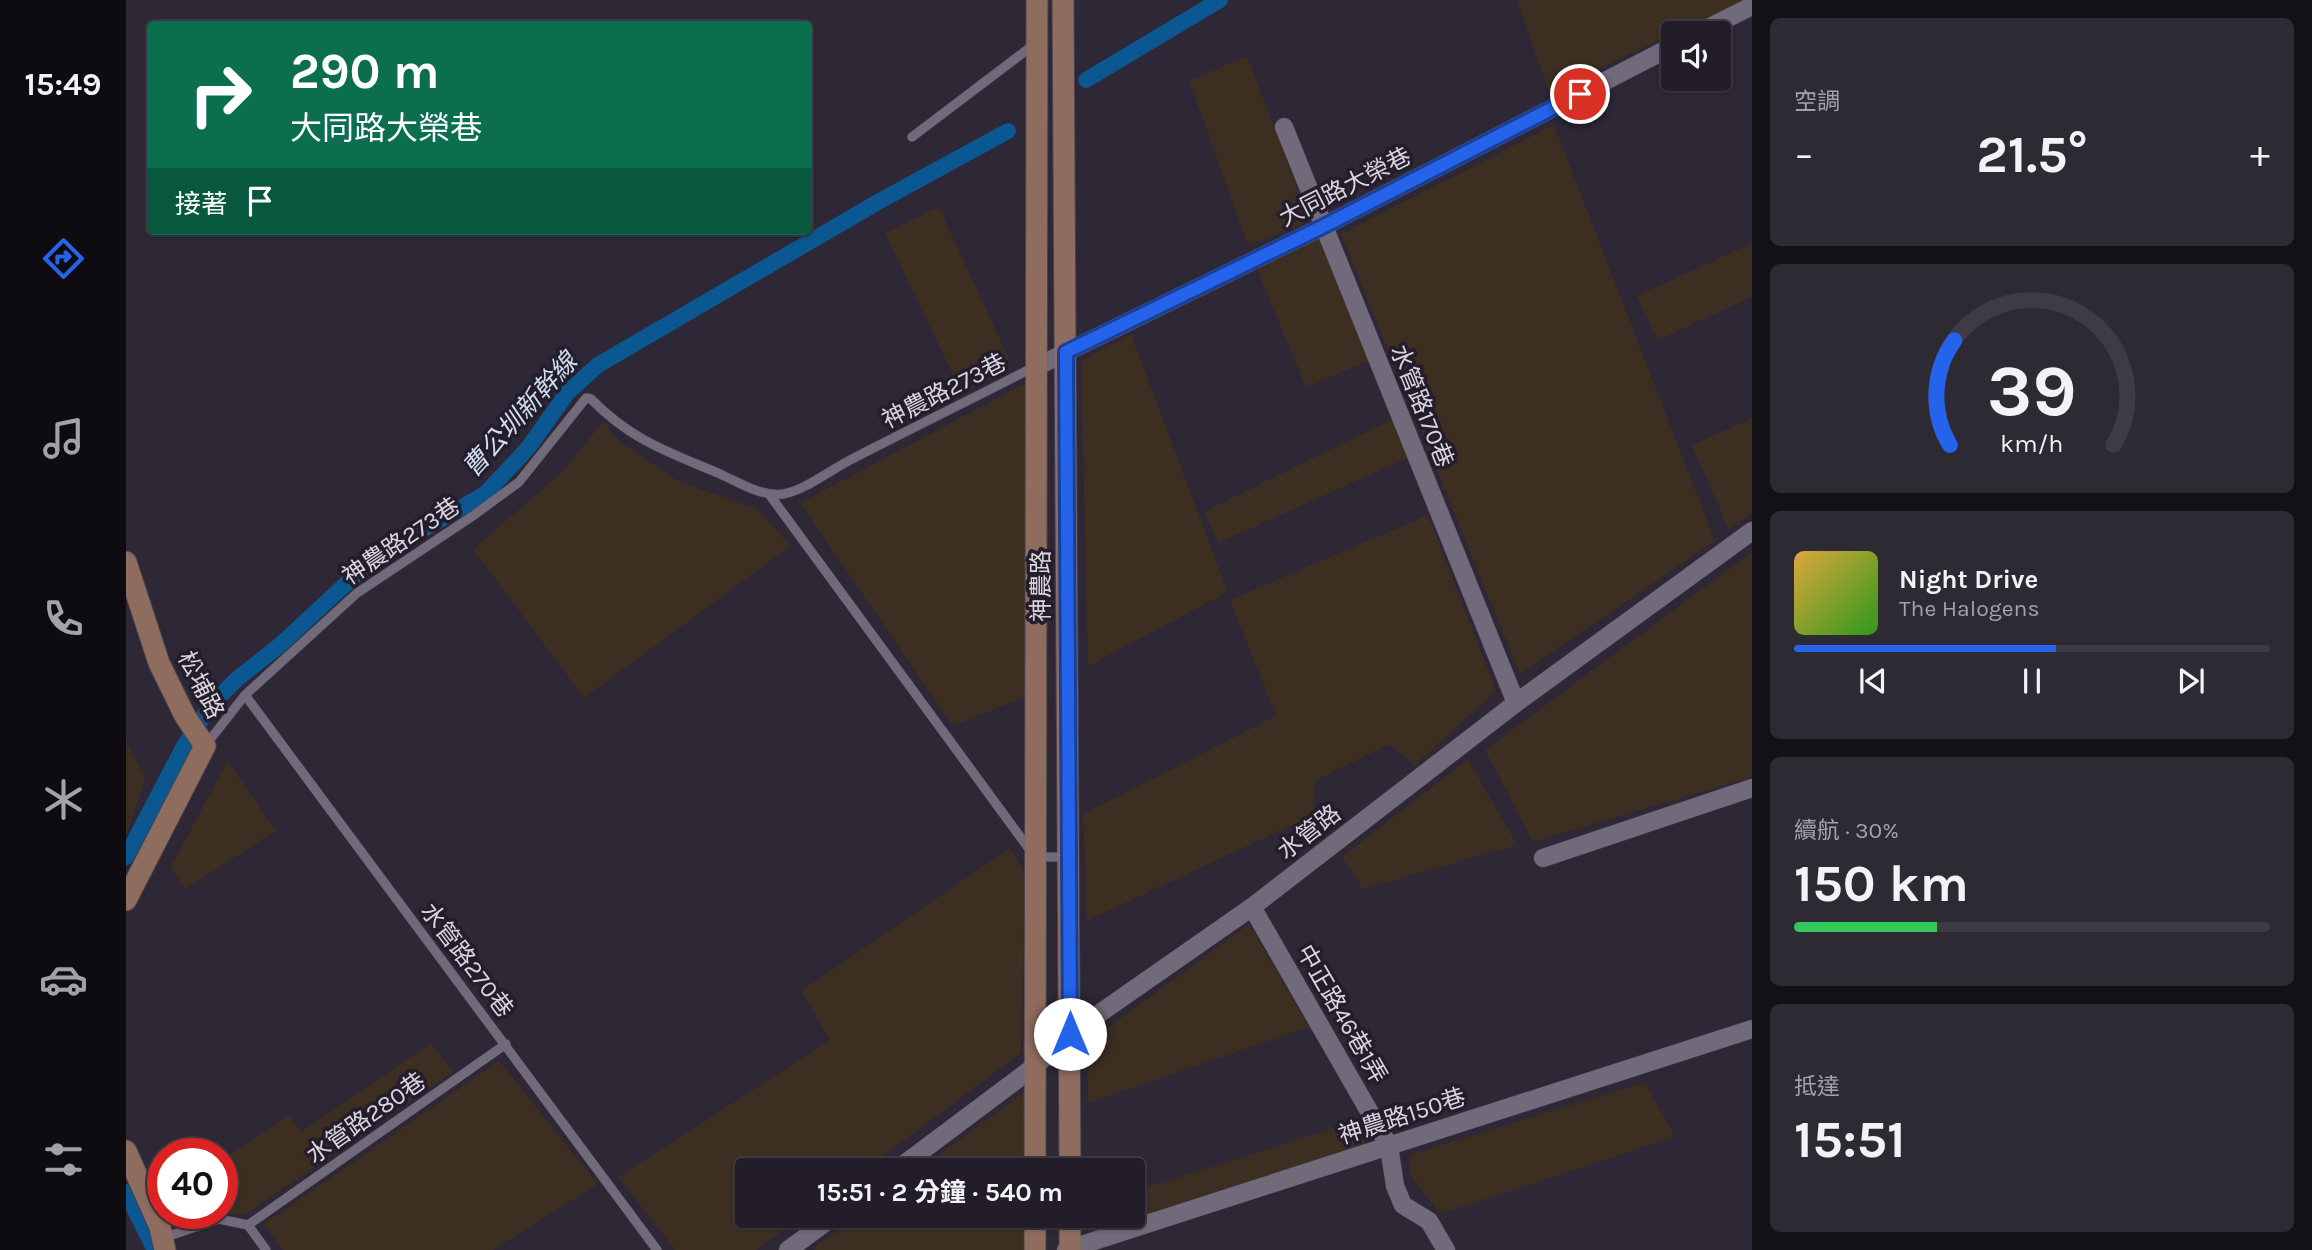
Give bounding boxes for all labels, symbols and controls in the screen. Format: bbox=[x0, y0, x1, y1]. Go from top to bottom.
map controls bbox=[1661, 21, 1731, 91]
button: sound bbox=[1661, 21, 1731, 91]
text: 290 m bbox=[290, 43, 439, 100]
icon: right bbox=[175, 49, 266, 140]
pin bbox=[1550, 64, 1610, 124]
text: 15:49 bbox=[24, 66, 102, 103]
icon: arrive bbox=[1561, 75, 1599, 113]
text: 空調 bbox=[1794, 88, 1840, 115]
text: 大同路大榮巷 bbox=[290, 110, 482, 147]
text: 21.5° bbox=[1976, 124, 2088, 185]
text: − bbox=[1794, 132, 1814, 177]
text: + bbox=[2250, 132, 2270, 177]
street label: 大同路大榮巷 bbox=[1274, 142, 1416, 232]
icon: arrive bbox=[241, 182, 279, 220]
text: 接著 bbox=[175, 189, 227, 220]
icon: directions bbox=[39, 234, 88, 283]
street label: 水管路170巷 bbox=[1385, 341, 1459, 471]
water label: 曹公圳新幹線 bbox=[456, 344, 586, 483]
street label: 神農路273巷 bbox=[877, 348, 1011, 434]
text: 39 bbox=[1987, 348, 2077, 433]
icon: music bbox=[39, 414, 88, 463]
text: km/h bbox=[2000, 428, 2064, 457]
street label: 神農路273巷 bbox=[337, 492, 465, 590]
street label: 神農路 bbox=[1027, 550, 1055, 622]
text: Night Drive bbox=[1899, 564, 2038, 595]
icon: phone bbox=[39, 594, 88, 643]
text: The Halogens bbox=[1899, 595, 2039, 622]
street label: 松埔路 bbox=[172, 647, 230, 723]
icon: previous bbox=[1854, 662, 1892, 700]
icon: pause bbox=[2013, 662, 2051, 700]
icon: next bbox=[2172, 662, 2210, 700]
icon: climate bbox=[39, 775, 88, 824]
street label: 水管路 bbox=[1272, 799, 1346, 865]
text: 續航 · 30% bbox=[1794, 817, 1899, 844]
text: 150 km bbox=[1794, 853, 1969, 914]
street label: 水管路270巷 bbox=[415, 897, 519, 1023]
street label: 中正路46巷1弄 bbox=[1291, 940, 1393, 1088]
icon: car bbox=[39, 955, 88, 1004]
position arrow bbox=[1033, 997, 1107, 1071]
street label: 水管路280巷 bbox=[301, 1067, 431, 1169]
text: 抵達 bbox=[1794, 1073, 1840, 1100]
street label: 神農路150巷 bbox=[1335, 1082, 1469, 1150]
text: 15:51 bbox=[1794, 1109, 1906, 1170]
icon: filters bbox=[39, 1135, 88, 1184]
speed limit sign: 40 bbox=[147, 1138, 238, 1229]
text: 15:51 · 2 分鐘 · 540 m bbox=[817, 1177, 1063, 1208]

